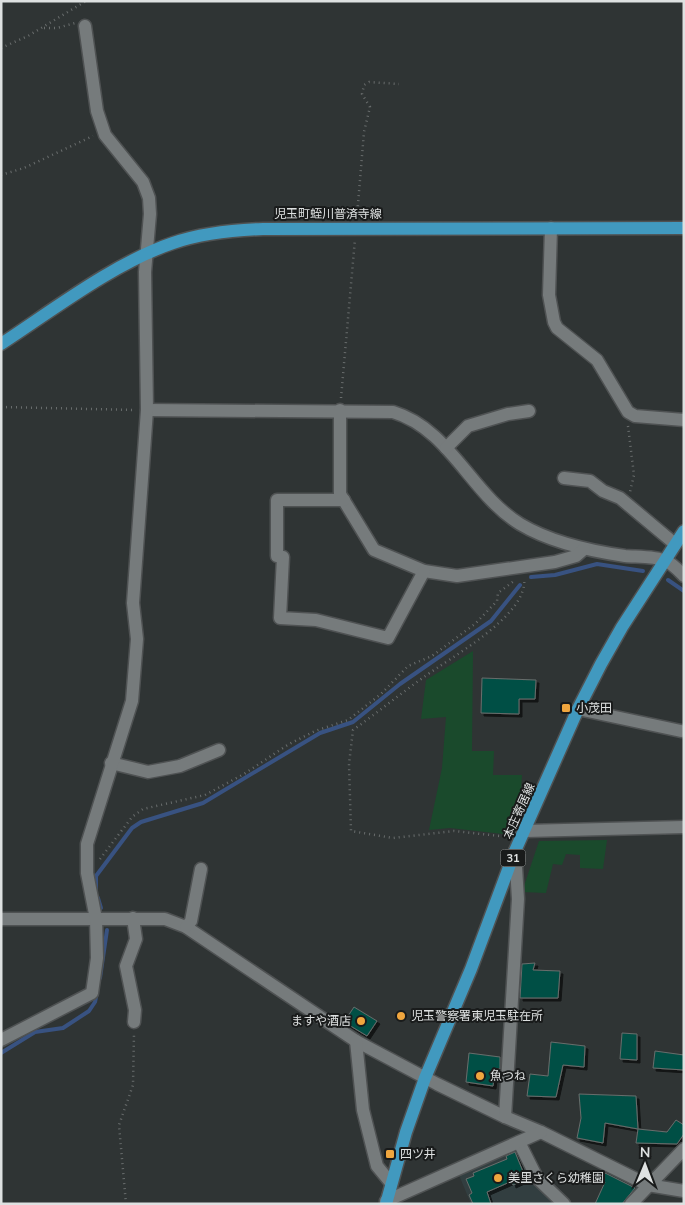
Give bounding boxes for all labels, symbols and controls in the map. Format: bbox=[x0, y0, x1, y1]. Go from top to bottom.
street label: 児玉町蛭川普済寺線 bbox=[274, 206, 382, 221]
place label: 小茂田 bbox=[576, 700, 612, 715]
marker: 小茂田 bbox=[560, 702, 572, 714]
street label: 本庄寄居線 bbox=[499, 780, 538, 841]
road number: 31 bbox=[500, 850, 526, 866]
place label: 児玉警察署東児玉駐在所 bbox=[411, 1008, 543, 1023]
marker: 児玉警察署東児玉駐在所 bbox=[395, 1010, 407, 1022]
place label: ますや酒店 bbox=[291, 1013, 351, 1028]
marker: ますや酒店 bbox=[355, 1015, 367, 1027]
place label: 魚つね bbox=[490, 1068, 526, 1083]
marker: 魚つね bbox=[474, 1070, 486, 1082]
north arrow bbox=[620, 1140, 670, 1190]
text: N bbox=[640, 1143, 651, 1161]
place label: 四ツ井 bbox=[400, 1146, 436, 1161]
marker: 四ツ井 bbox=[384, 1148, 396, 1160]
place label: 美里さくら幼稚園 bbox=[508, 1170, 604, 1185]
marker: 美里さくら幼稚園 bbox=[492, 1172, 504, 1184]

